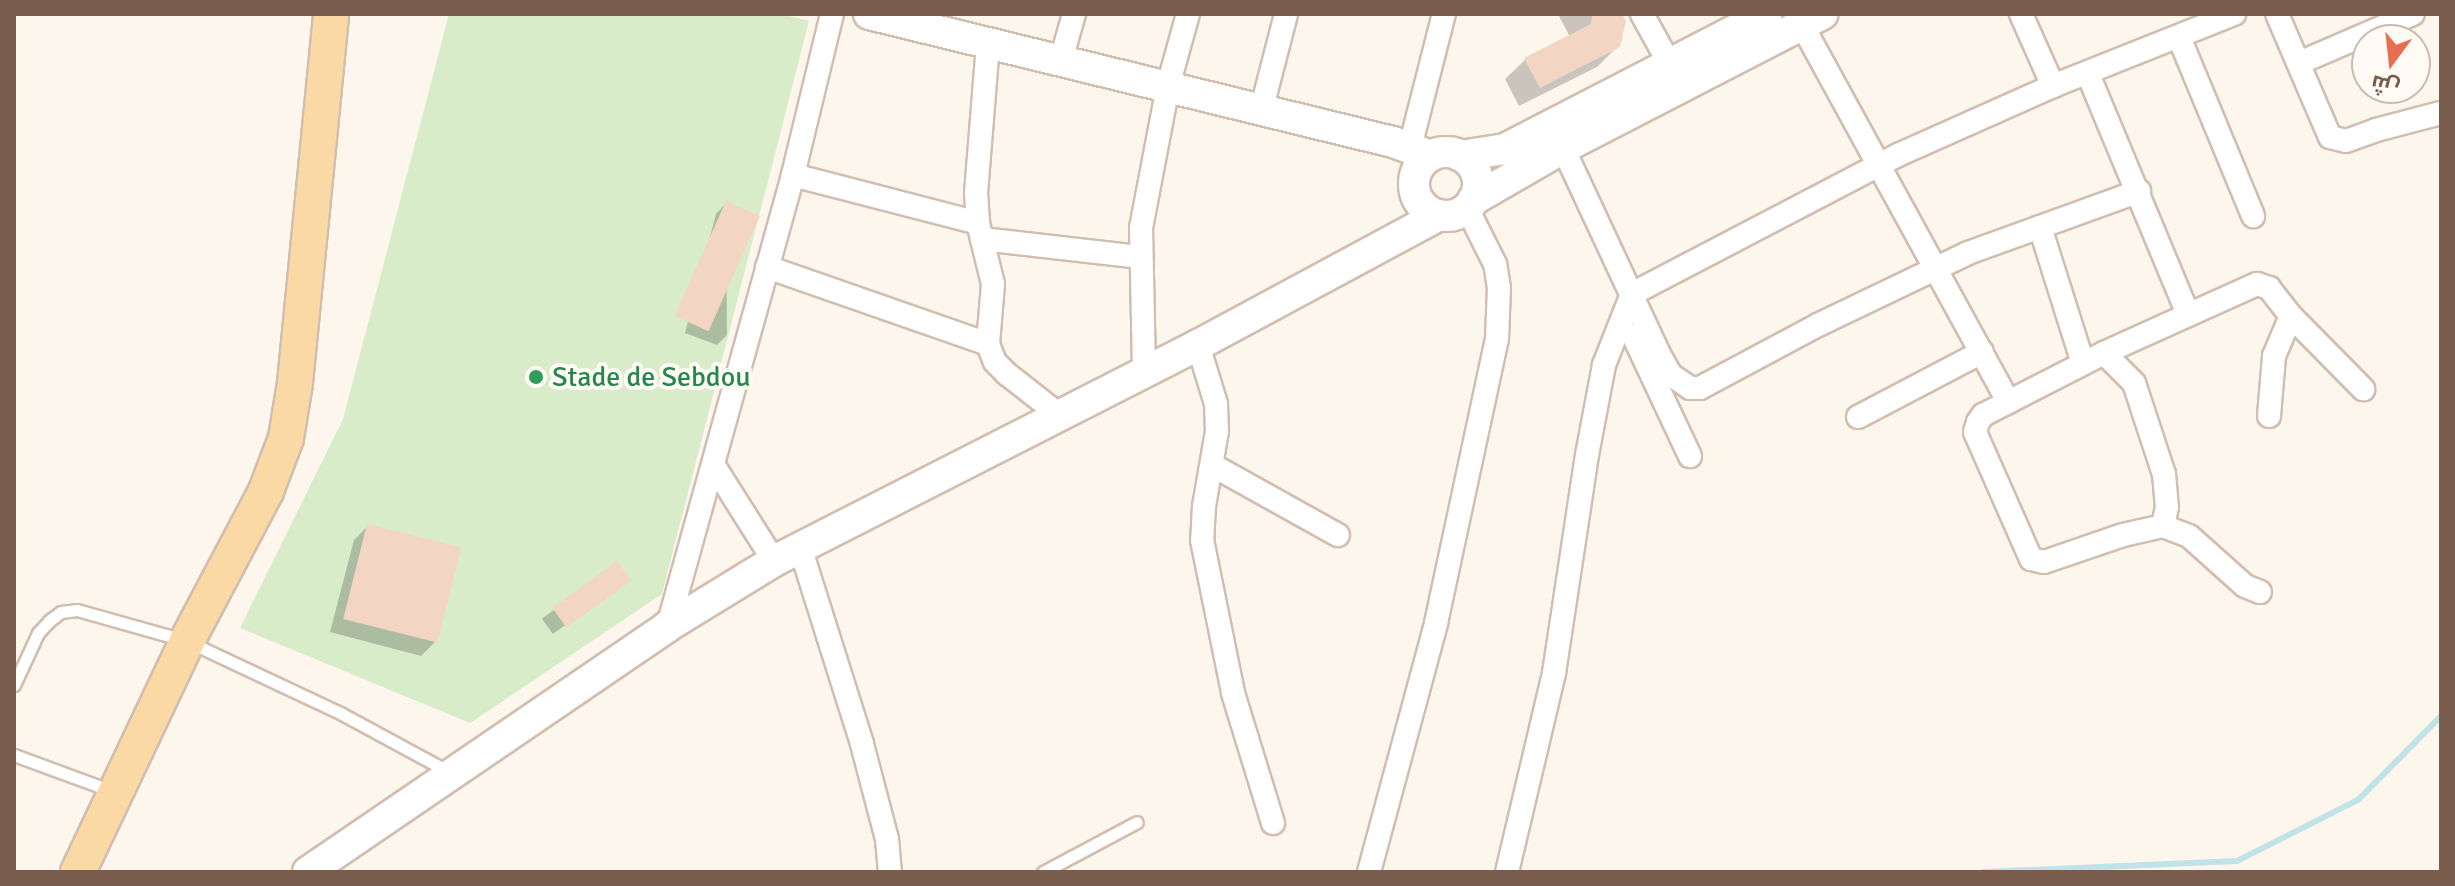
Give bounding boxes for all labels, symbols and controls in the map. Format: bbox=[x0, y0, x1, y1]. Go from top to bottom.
north arrow bbox=[2351, 24, 2431, 104]
text: ش bbox=[2368, 69, 2402, 102]
place label: Stade de Sebdou bbox=[552, 360, 751, 394]
marker: Stade de Sebdou bbox=[527, 368, 545, 386]

